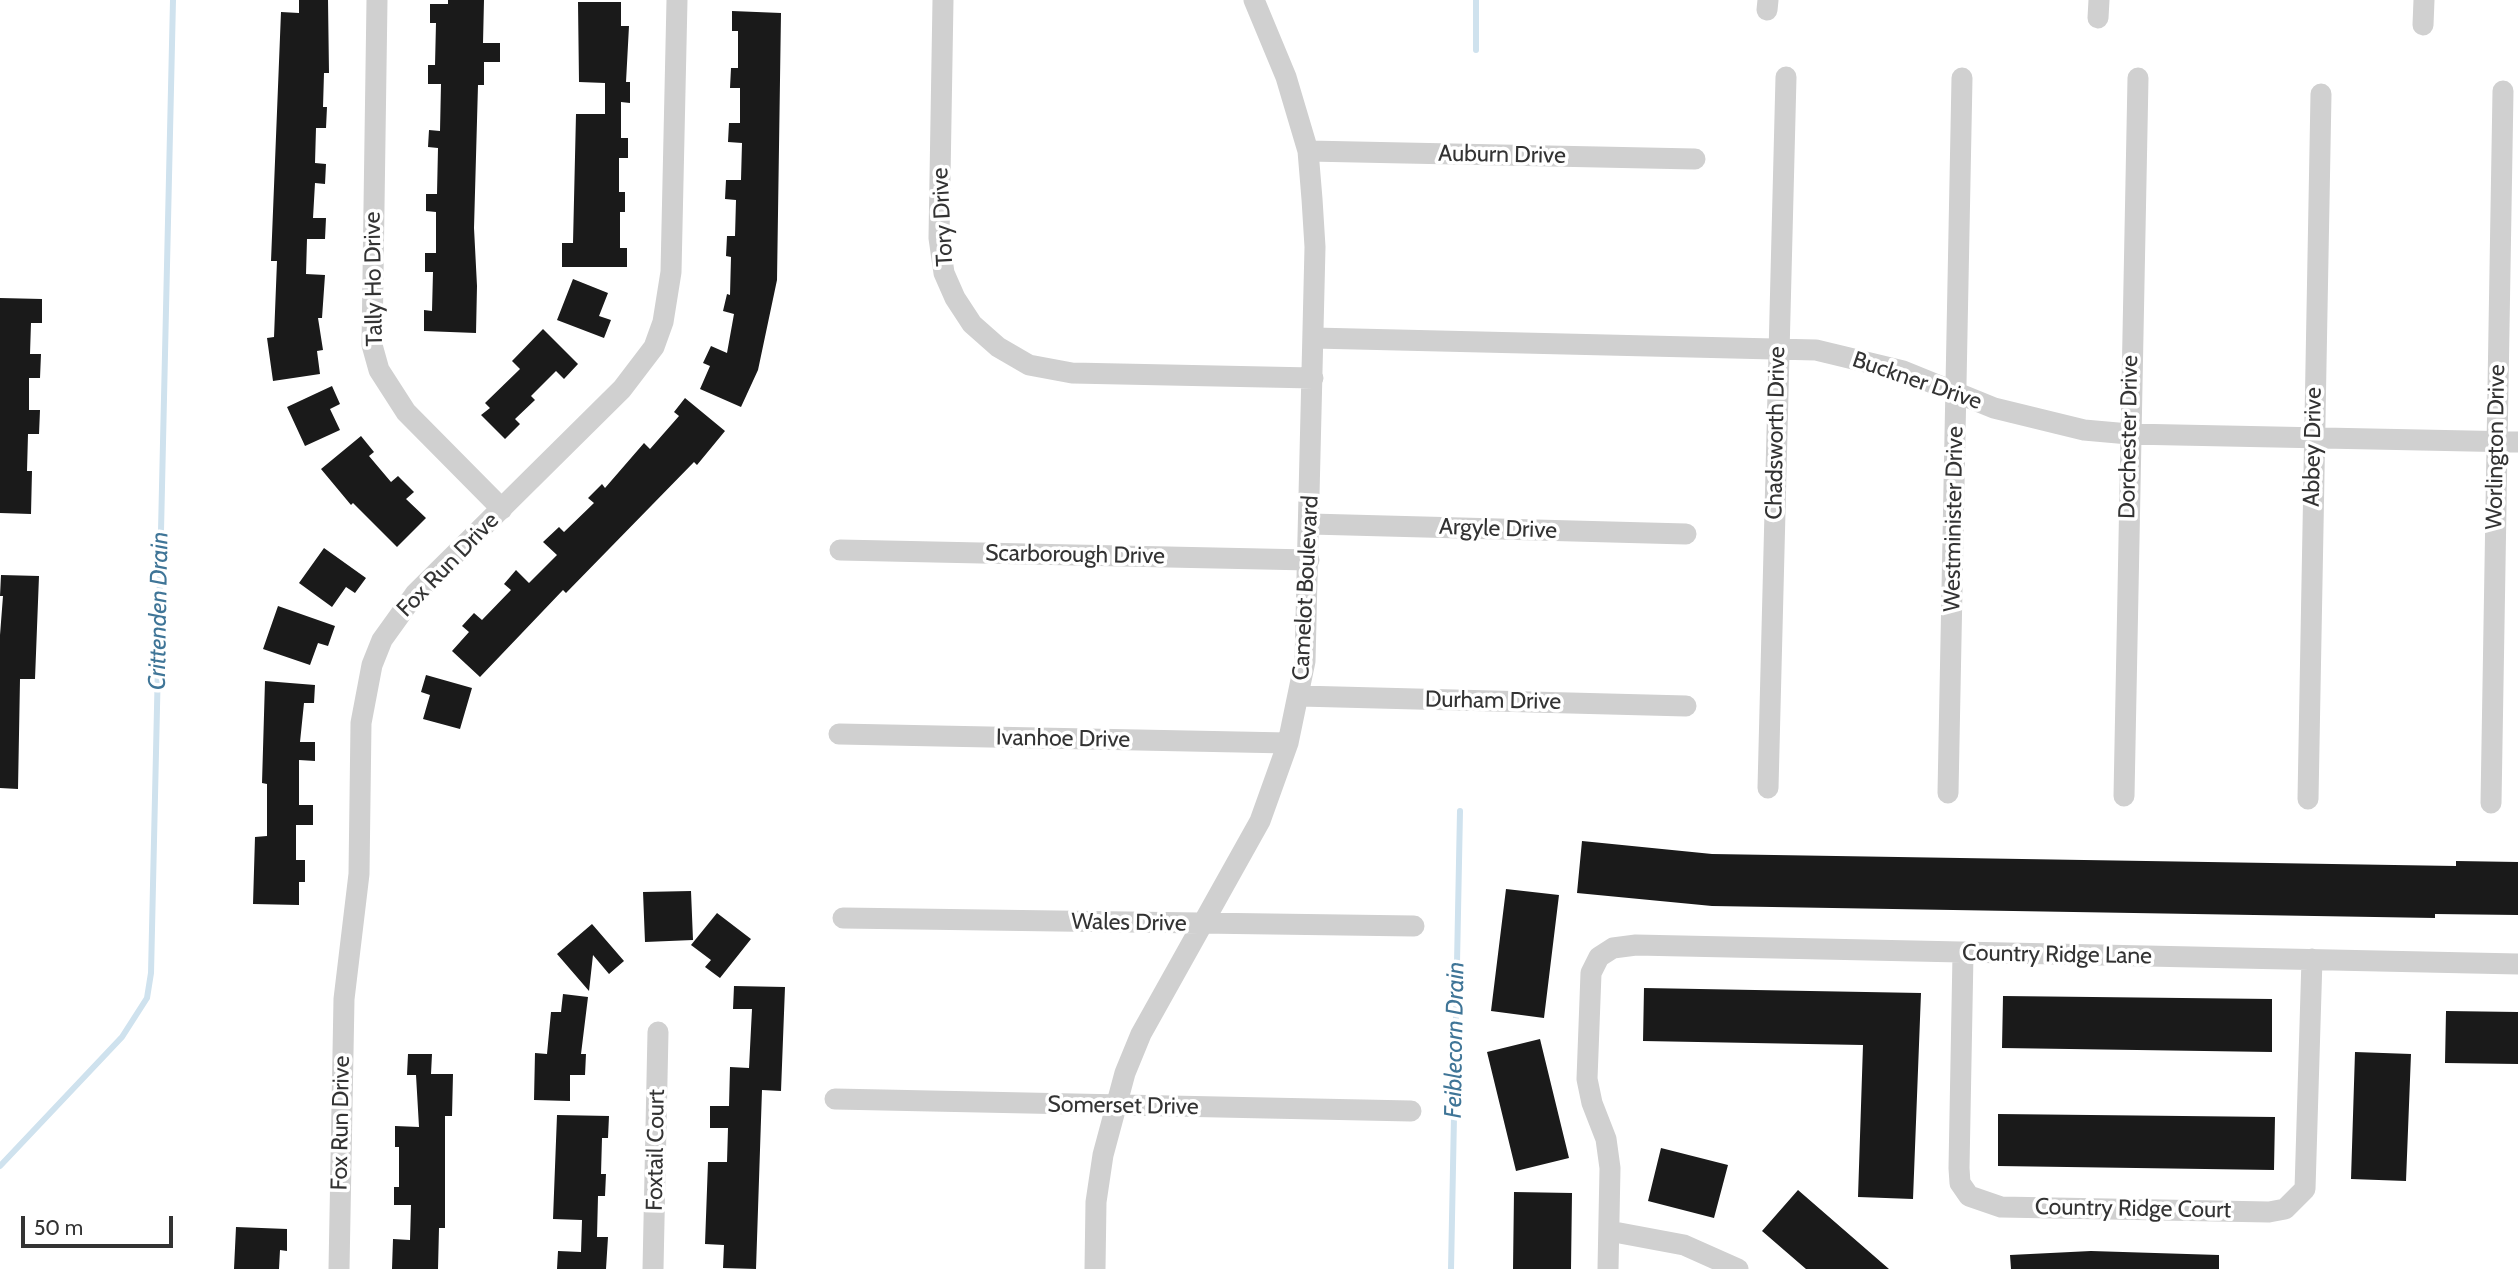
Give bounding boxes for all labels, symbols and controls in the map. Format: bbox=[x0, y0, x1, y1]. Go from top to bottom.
street label: Auburn Drive bbox=[1438, 140, 1566, 170]
street label: Tory Drive bbox=[927, 167, 959, 267]
street label: Tally Ho Drive bbox=[359, 211, 389, 347]
street label: Chadsworth Drive bbox=[1761, 346, 1791, 520]
street label: Buckner Drive bbox=[1849, 346, 1985, 416]
street label: Dorchester Drive bbox=[2114, 355, 2144, 519]
street label: Worlington Drive bbox=[2481, 364, 2511, 530]
street label: Abbey Drive bbox=[2298, 387, 2328, 507]
street label: Westminister Drive bbox=[1939, 426, 1969, 612]
street label: Camelot Boulevard bbox=[1287, 495, 1325, 681]
street label: Fox Run Drive bbox=[391, 507, 505, 623]
street label: Argyle Drive bbox=[1438, 513, 1558, 545]
water label: Crittenden Drain bbox=[143, 532, 175, 690]
street label: Scarborough Drive bbox=[985, 540, 1165, 570]
street label: Durham Drive bbox=[1425, 686, 1561, 716]
street label: Ivanhoe Drive bbox=[996, 724, 1130, 754]
street label: Wales Drive bbox=[1071, 908, 1187, 938]
street label: Country Ridge Lane bbox=[1962, 940, 2152, 970]
water label: Feiblecorn Drain bbox=[1439, 961, 1471, 1119]
street label: Fox Run Drive bbox=[326, 1055, 356, 1191]
street label: Foxtail Court bbox=[641, 1089, 671, 1211]
street label: Somerset Drive bbox=[1047, 1091, 1199, 1121]
street label: Country Ridge Court bbox=[2035, 1193, 2231, 1225]
scale bar bbox=[24, 1202, 177, 1246]
text: 50 m bbox=[34, 1215, 83, 1240]

